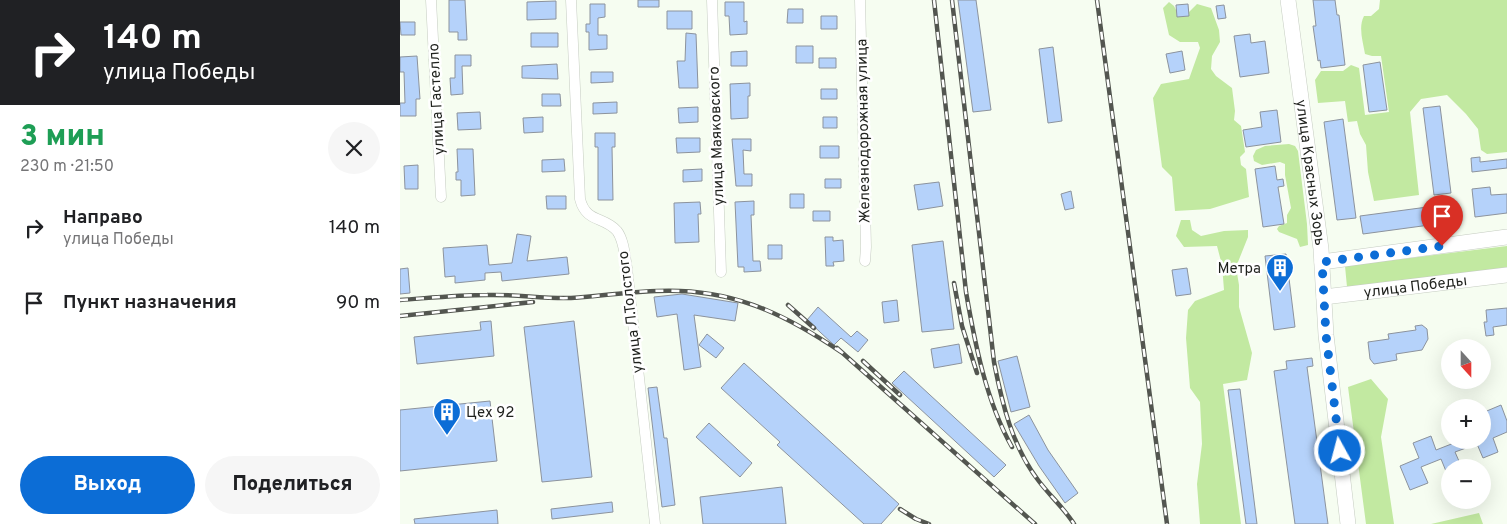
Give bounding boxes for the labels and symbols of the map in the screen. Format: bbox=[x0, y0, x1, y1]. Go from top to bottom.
street label: Железнодорожная улица bbox=[853, 38, 876, 224]
street label: улица Гастелло bbox=[425, 43, 450, 155]
street label: улица Маяковского bbox=[706, 66, 729, 206]
street label: улица Красных Зорь bbox=[1290, 99, 1328, 247]
pin bbox=[1421, 195, 1463, 246]
street label: улица Л.Толстого bbox=[615, 250, 648, 374]
building icon: Метра bbox=[1265, 253, 1295, 292]
place label: Метра bbox=[1217, 260, 1261, 279]
street label: улица Победы bbox=[1363, 272, 1468, 303]
north arrow bbox=[1441, 339, 1491, 389]
building icon: Цех 92 bbox=[432, 397, 462, 436]
place label: Цех 92 bbox=[466, 404, 514, 423]
position arrow bbox=[1313, 424, 1365, 476]

